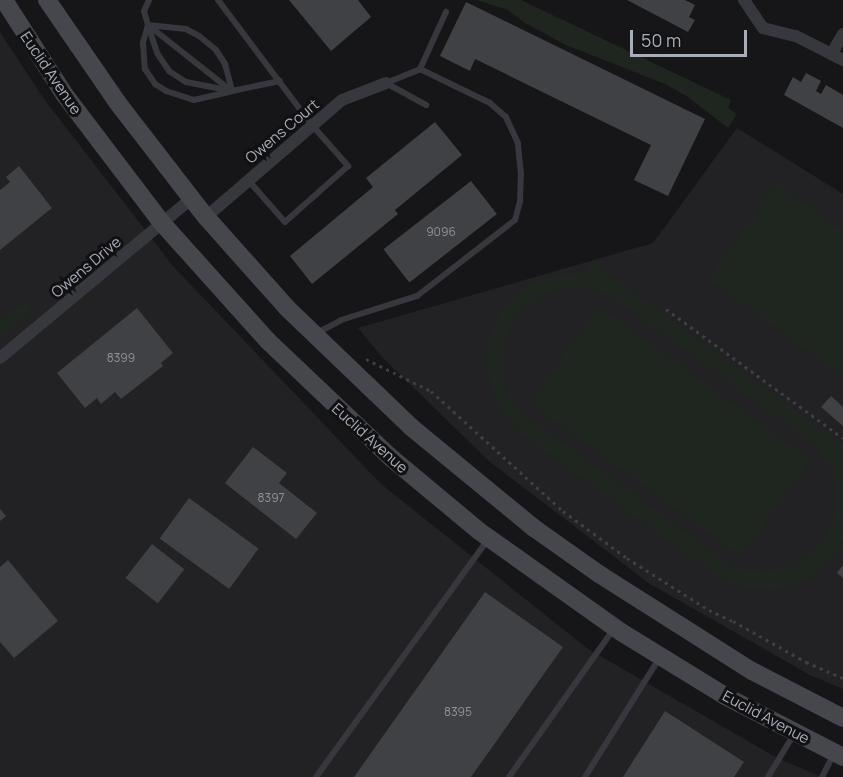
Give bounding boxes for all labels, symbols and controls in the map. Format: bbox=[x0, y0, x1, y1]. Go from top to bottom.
scale bar bbox=[633, 18, 750, 56]
street label: Euclid Avenue bbox=[17, 28, 85, 118]
text: 50 m bbox=[641, 28, 681, 52]
street label: Owens Court bbox=[242, 95, 322, 167]
house number: 9096 bbox=[426, 225, 456, 239]
street label: Owens Drive bbox=[47, 233, 125, 301]
house number: 8399 bbox=[107, 351, 135, 365]
street label: Euclid Avenue bbox=[328, 399, 412, 477]
house number: 8397 bbox=[258, 491, 284, 505]
street label: Euclid Avenue bbox=[719, 687, 813, 747]
house number: 8395 bbox=[444, 705, 472, 719]

